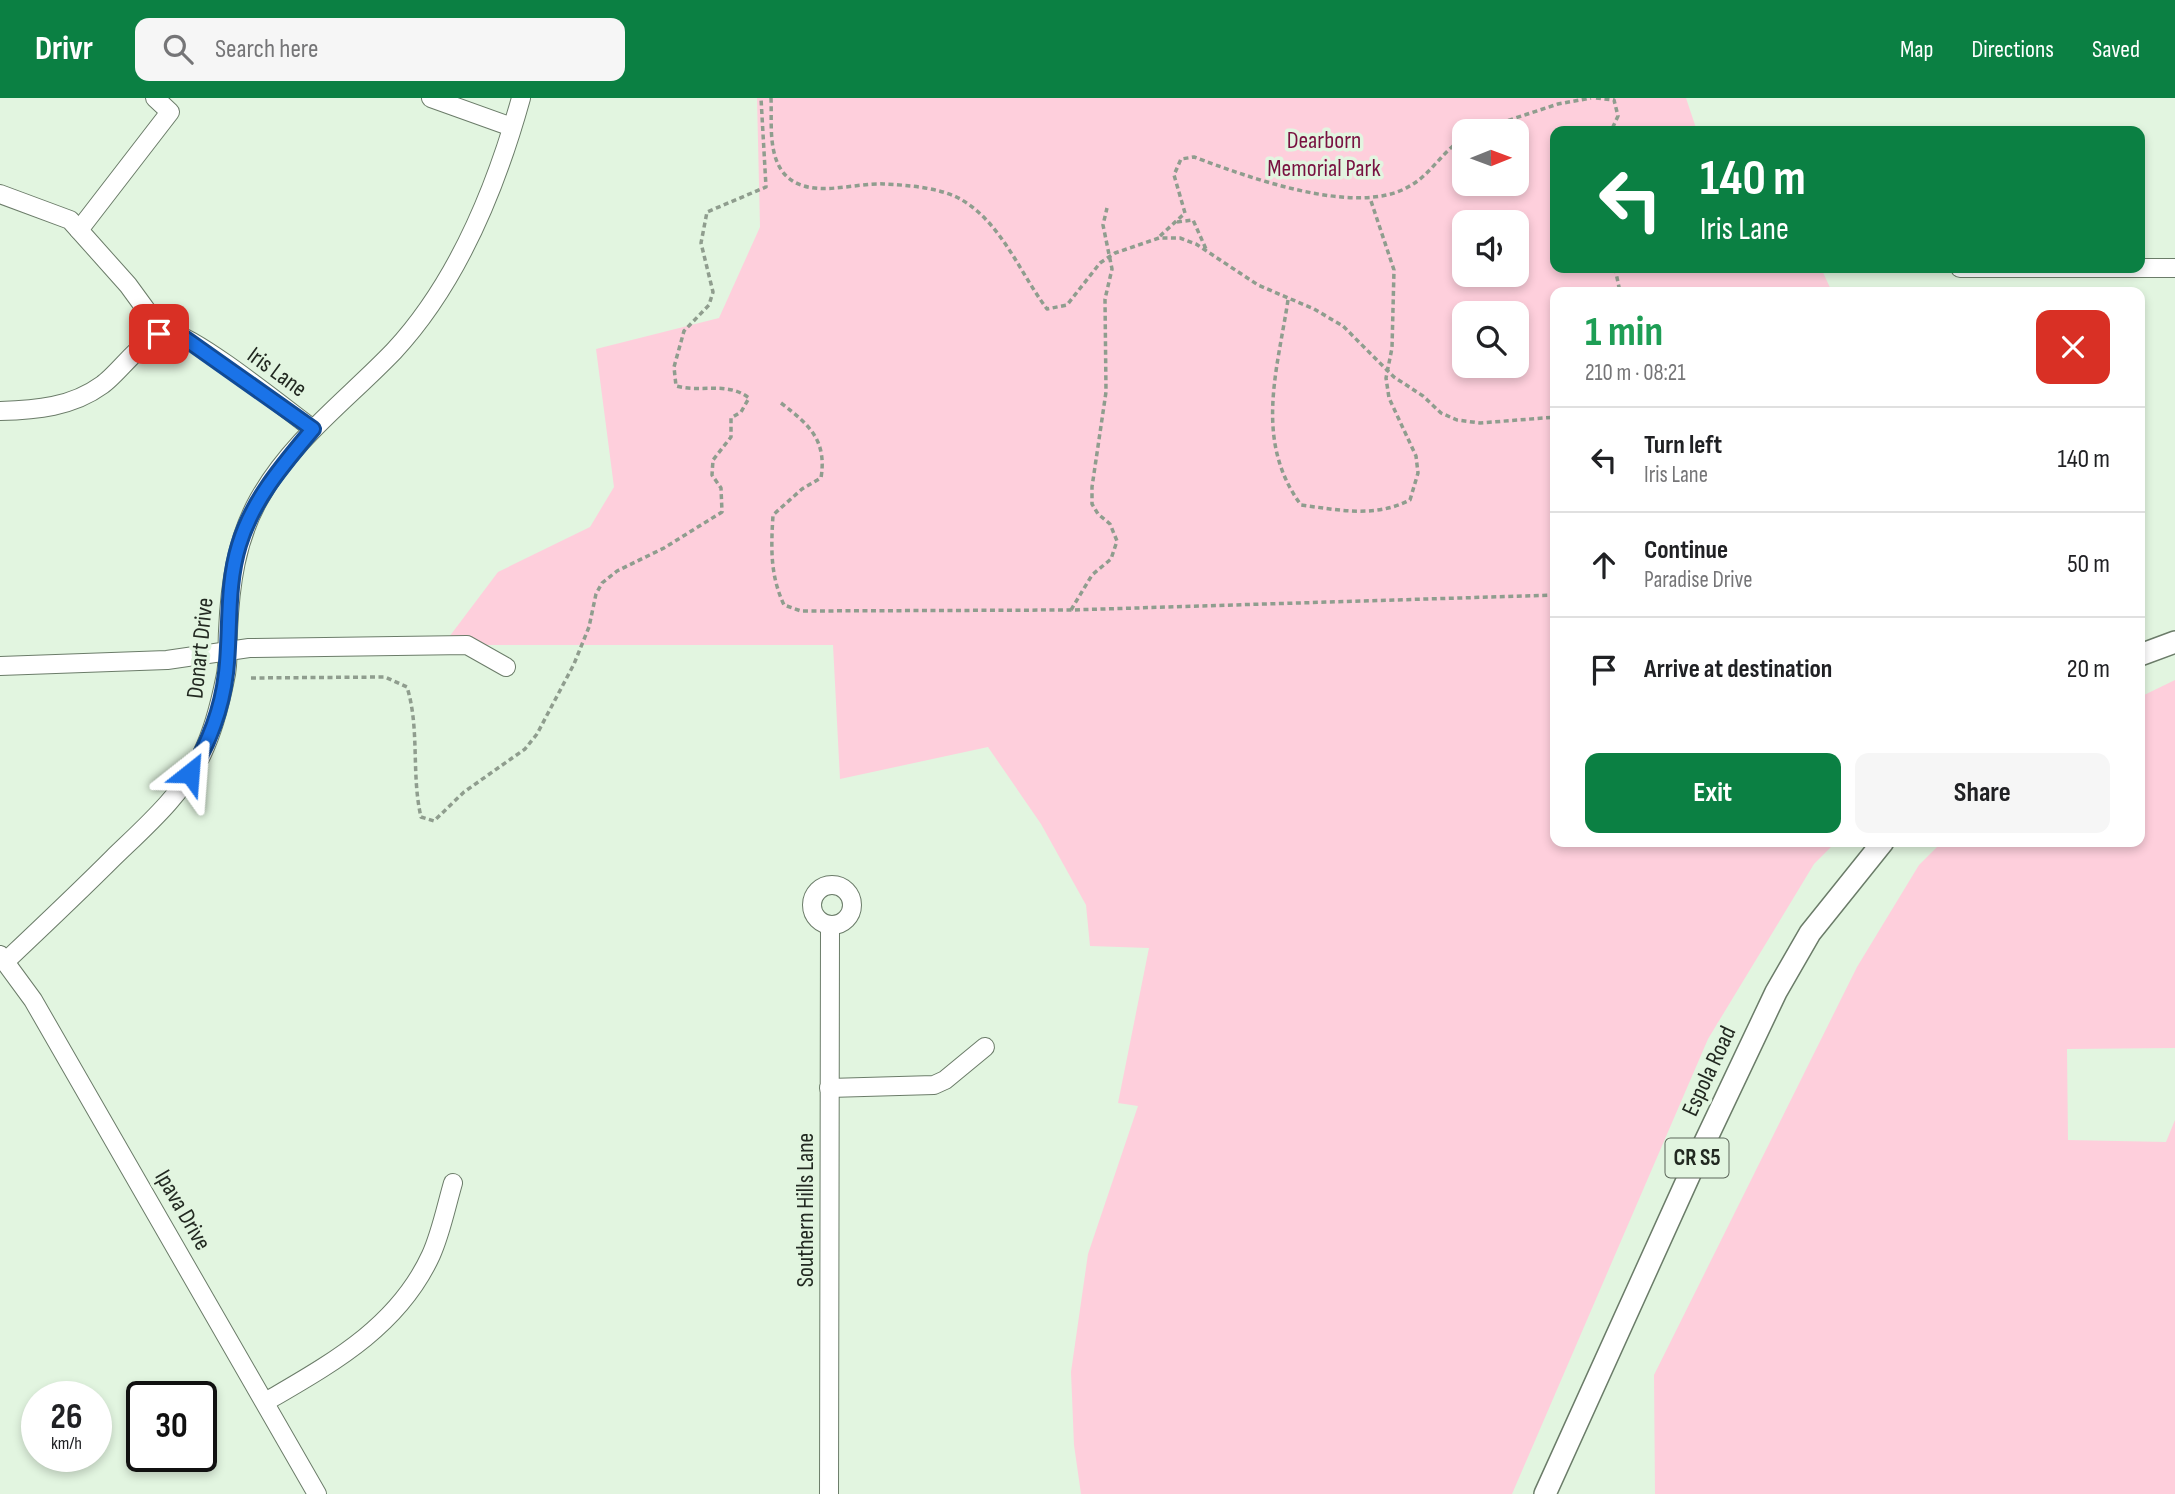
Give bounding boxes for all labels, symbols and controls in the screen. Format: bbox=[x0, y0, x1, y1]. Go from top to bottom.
search box bbox=[135, 18, 625, 81]
text: Drivr bbox=[35, 29, 93, 69]
icon: search bbox=[159, 30, 197, 68]
text: Search here bbox=[215, 34, 318, 65]
text: Map bbox=[1900, 35, 1933, 64]
text: Directions bbox=[1971, 35, 2054, 64]
text: Saved bbox=[2092, 35, 2140, 64]
north arrow bbox=[1452, 119, 1530, 196]
map controls bbox=[1452, 119, 1529, 378]
park label: Dearborn Memorial Park bbox=[1267, 126, 1381, 183]
text: 140 m bbox=[1700, 150, 1806, 209]
icon: left bbox=[1585, 154, 1676, 245]
button: sound bbox=[1452, 210, 1529, 287]
text: Iris Lane bbox=[1700, 210, 1789, 249]
button: search bbox=[1452, 301, 1529, 378]
pin bbox=[129, 304, 189, 364]
text: 1 min bbox=[1585, 307, 1663, 358]
button: close bbox=[2036, 310, 2110, 384]
icon: arrive bbox=[140, 315, 178, 353]
street label: Iris Lane bbox=[242, 341, 312, 403]
text: 210 m · 08:21 bbox=[1585, 359, 1685, 387]
text: Turn left bbox=[1644, 430, 1722, 461]
icon: left bbox=[1585, 441, 1623, 479]
text: 140 m bbox=[2058, 444, 2110, 475]
text: Iris Lane bbox=[1644, 461, 1708, 489]
text: Continue bbox=[1644, 535, 1728, 566]
icon: ahead bbox=[1585, 546, 1623, 584]
text: 50 m bbox=[2067, 549, 2110, 580]
text: Paradise Drive bbox=[1644, 566, 1753, 594]
street label: Donart Drive bbox=[180, 596, 220, 700]
icon: arrive bbox=[1585, 651, 1623, 689]
text: Arrive at destination bbox=[1644, 654, 1832, 685]
text: 20 m bbox=[2067, 654, 2110, 685]
position arrow bbox=[153, 736, 227, 810]
button: Exit bbox=[1585, 753, 1841, 833]
button: Share bbox=[1855, 753, 2110, 833]
street label: Espola Road bbox=[1676, 1021, 1742, 1121]
street label: Southern Hills Lane bbox=[791, 1133, 820, 1287]
road number: CR S5 bbox=[1666, 1138, 1728, 1177]
street label: Ipava Drive bbox=[149, 1165, 217, 1255]
speed limit sign: 30 bbox=[126, 1381, 217, 1472]
text: 26 bbox=[51, 1396, 82, 1439]
text: km/h bbox=[51, 1433, 82, 1454]

